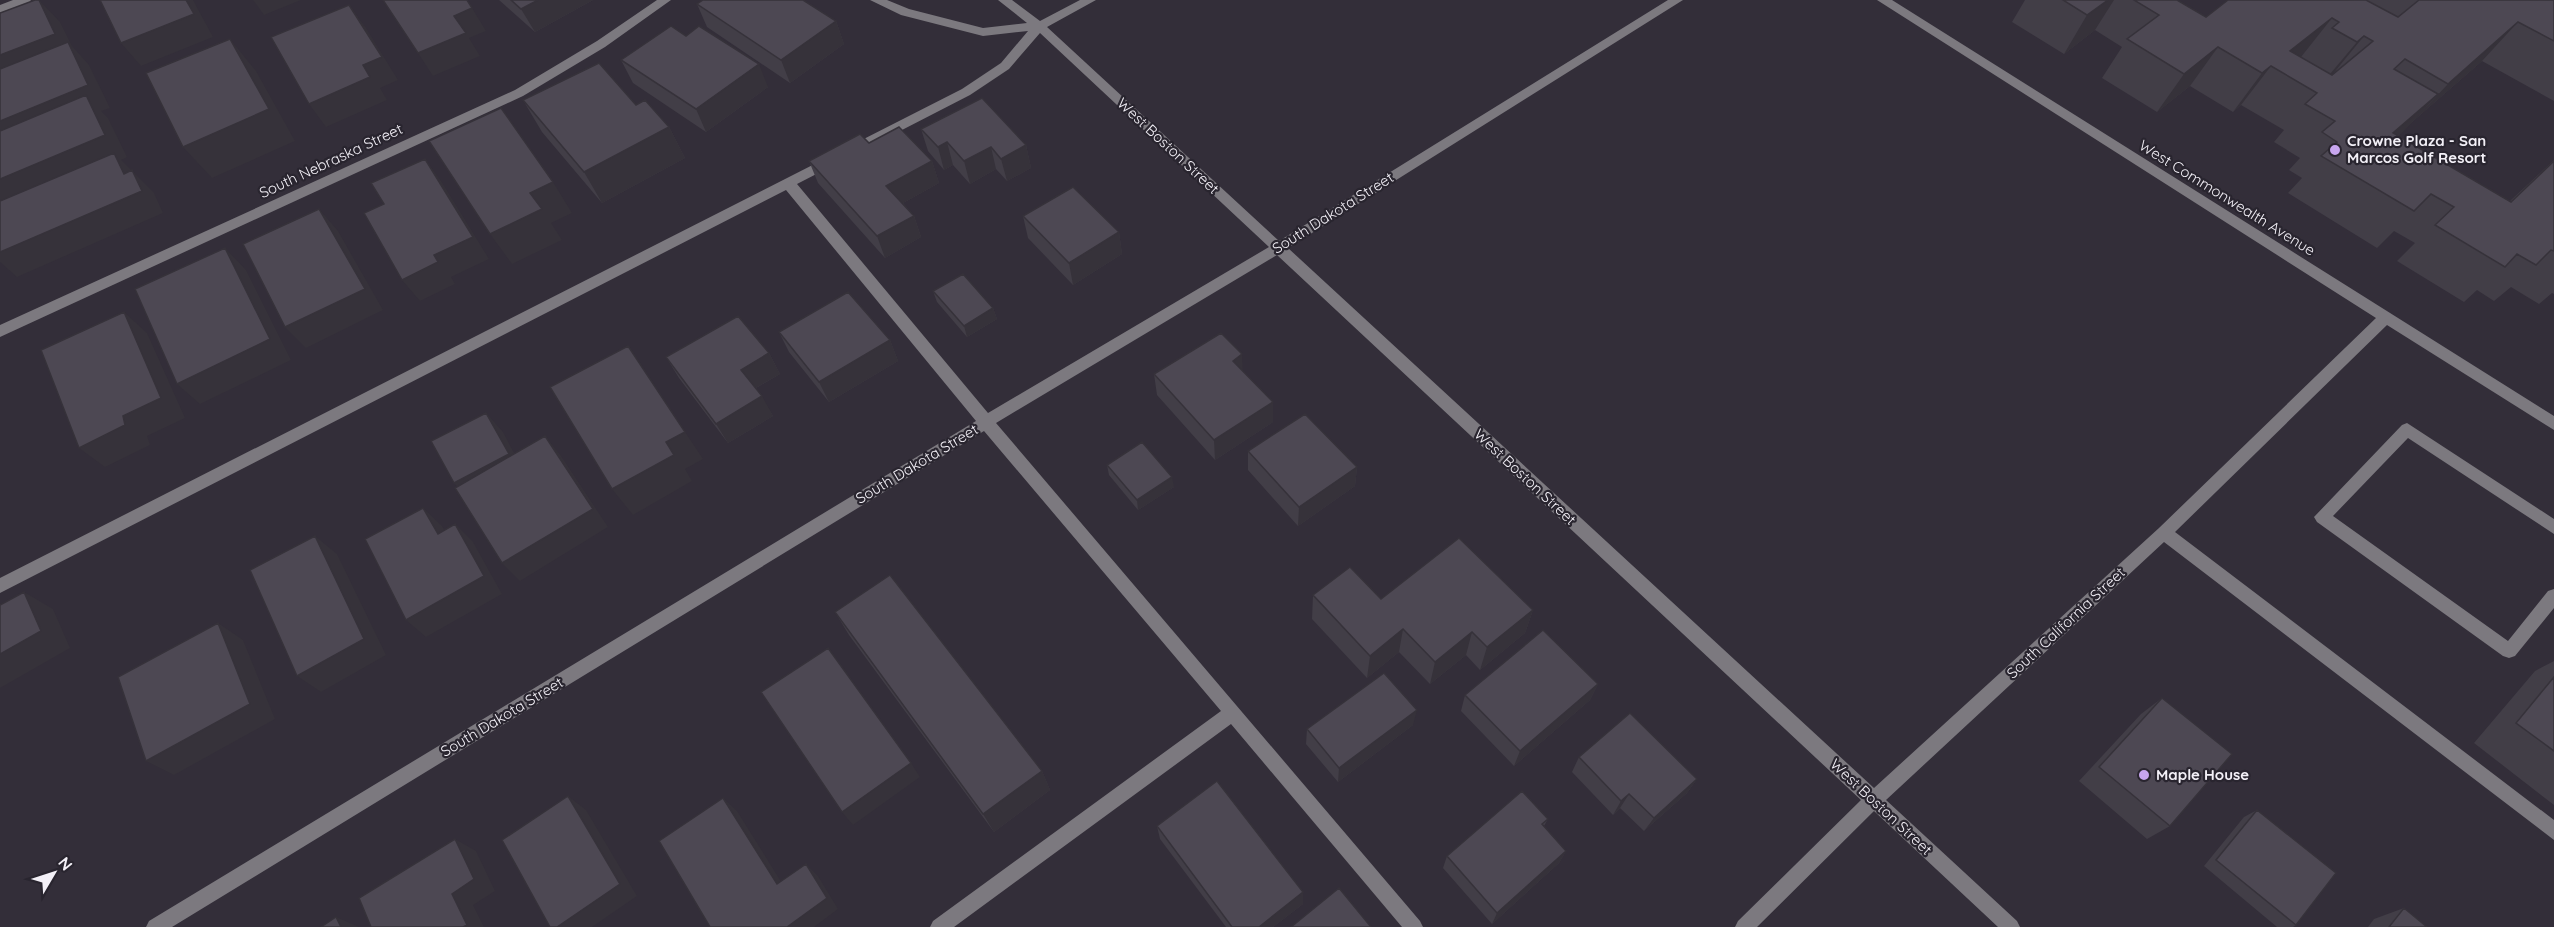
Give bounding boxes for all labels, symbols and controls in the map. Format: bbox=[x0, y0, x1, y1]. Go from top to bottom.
street label: West Boston Street bbox=[1113, 93, 1223, 198]
street label: South Nebraska Street bbox=[256, 119, 406, 202]
place label: Crowne Plaza - San Marcos Golf Resort bbox=[2347, 131, 2486, 167]
street label: West Commonwealth Avenue bbox=[2136, 135, 2319, 260]
marker: Crowne Plaza - San Marcos Golf Resort bbox=[2328, 143, 2342, 157]
street label: South Dakota Street bbox=[1268, 168, 1397, 258]
street label: South Dakota Street bbox=[852, 419, 981, 508]
street label: West Boston Street bbox=[1470, 424, 1580, 529]
street label: South California Street bbox=[2002, 563, 2129, 682]
street label: South Dakota Street bbox=[437, 672, 566, 761]
street label: West Boston Street bbox=[1826, 754, 1936, 859]
place label: Maple House bbox=[2156, 765, 2249, 784]
marker: Maple House bbox=[2137, 768, 2151, 782]
north arrow bbox=[24, 843, 84, 903]
text: N bbox=[54, 853, 77, 874]

